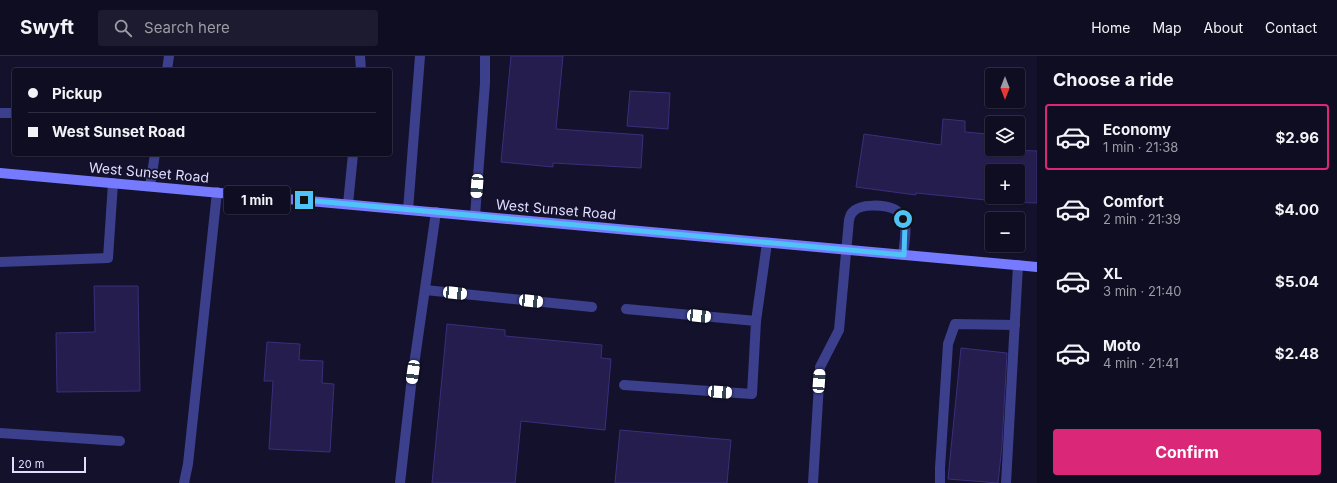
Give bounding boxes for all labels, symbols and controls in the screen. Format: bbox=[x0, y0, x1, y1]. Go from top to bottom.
search box bbox=[98, 10, 378, 46]
text: Swyft bbox=[20, 16, 74, 39]
icon: search bbox=[112, 17, 134, 39]
text: Search here bbox=[144, 18, 230, 37]
text: Home bbox=[1091, 19, 1130, 36]
text: Map bbox=[1152, 19, 1182, 36]
text: About bbox=[1204, 19, 1243, 36]
text: Contact bbox=[1265, 19, 1317, 36]
north arrow bbox=[985, 68, 1025, 108]
map controls bbox=[985, 68, 1025, 252]
text: Choose a ride bbox=[1053, 69, 1174, 90]
text: Pickup bbox=[52, 84, 102, 103]
button: layers bbox=[985, 116, 1025, 156]
icon: car bbox=[1055, 119, 1091, 155]
text: Economy bbox=[1103, 120, 1171, 139]
text: West Sunset Road bbox=[52, 122, 185, 141]
text: $2.96 bbox=[1275, 128, 1319, 147]
text: 1 min · 21:38 bbox=[1103, 139, 1178, 155]
street label: West Sunset Road bbox=[88, 158, 210, 186]
button: + bbox=[985, 164, 1025, 204]
car bbox=[470, 174, 484, 198]
callout: 1 min bbox=[224, 186, 290, 214]
route end bbox=[295, 191, 313, 209]
icon: car bbox=[1055, 191, 1091, 227]
text: 1 min bbox=[241, 192, 273, 208]
text: Comfort bbox=[1103, 192, 1164, 211]
street label: West Sunset Road bbox=[495, 195, 617, 223]
text: $4.00 bbox=[1275, 200, 1319, 219]
route start bbox=[894, 210, 912, 228]
text: 2 min · 21:39 bbox=[1103, 211, 1181, 227]
button: − bbox=[985, 212, 1025, 252]
icon: car bbox=[1055, 263, 1091, 299]
text: XL bbox=[1103, 264, 1123, 283]
text: $5.04 bbox=[1275, 272, 1319, 291]
text: 3 min · 21:40 bbox=[1103, 283, 1182, 299]
car bbox=[442, 286, 468, 300]
car bbox=[518, 294, 544, 308]
car bbox=[686, 309, 712, 323]
icon: car bbox=[1055, 335, 1091, 371]
text: Moto bbox=[1103, 336, 1141, 355]
text: $2.48 bbox=[1275, 344, 1319, 363]
text: 4 min · 21:41 bbox=[1103, 355, 1179, 371]
car bbox=[405, 359, 421, 385]
car bbox=[812, 369, 826, 393]
car bbox=[708, 385, 732, 399]
button: Confirm bbox=[1053, 429, 1321, 475]
scale bar bbox=[12, 455, 86, 474]
text: 20 m bbox=[18, 457, 44, 471]

